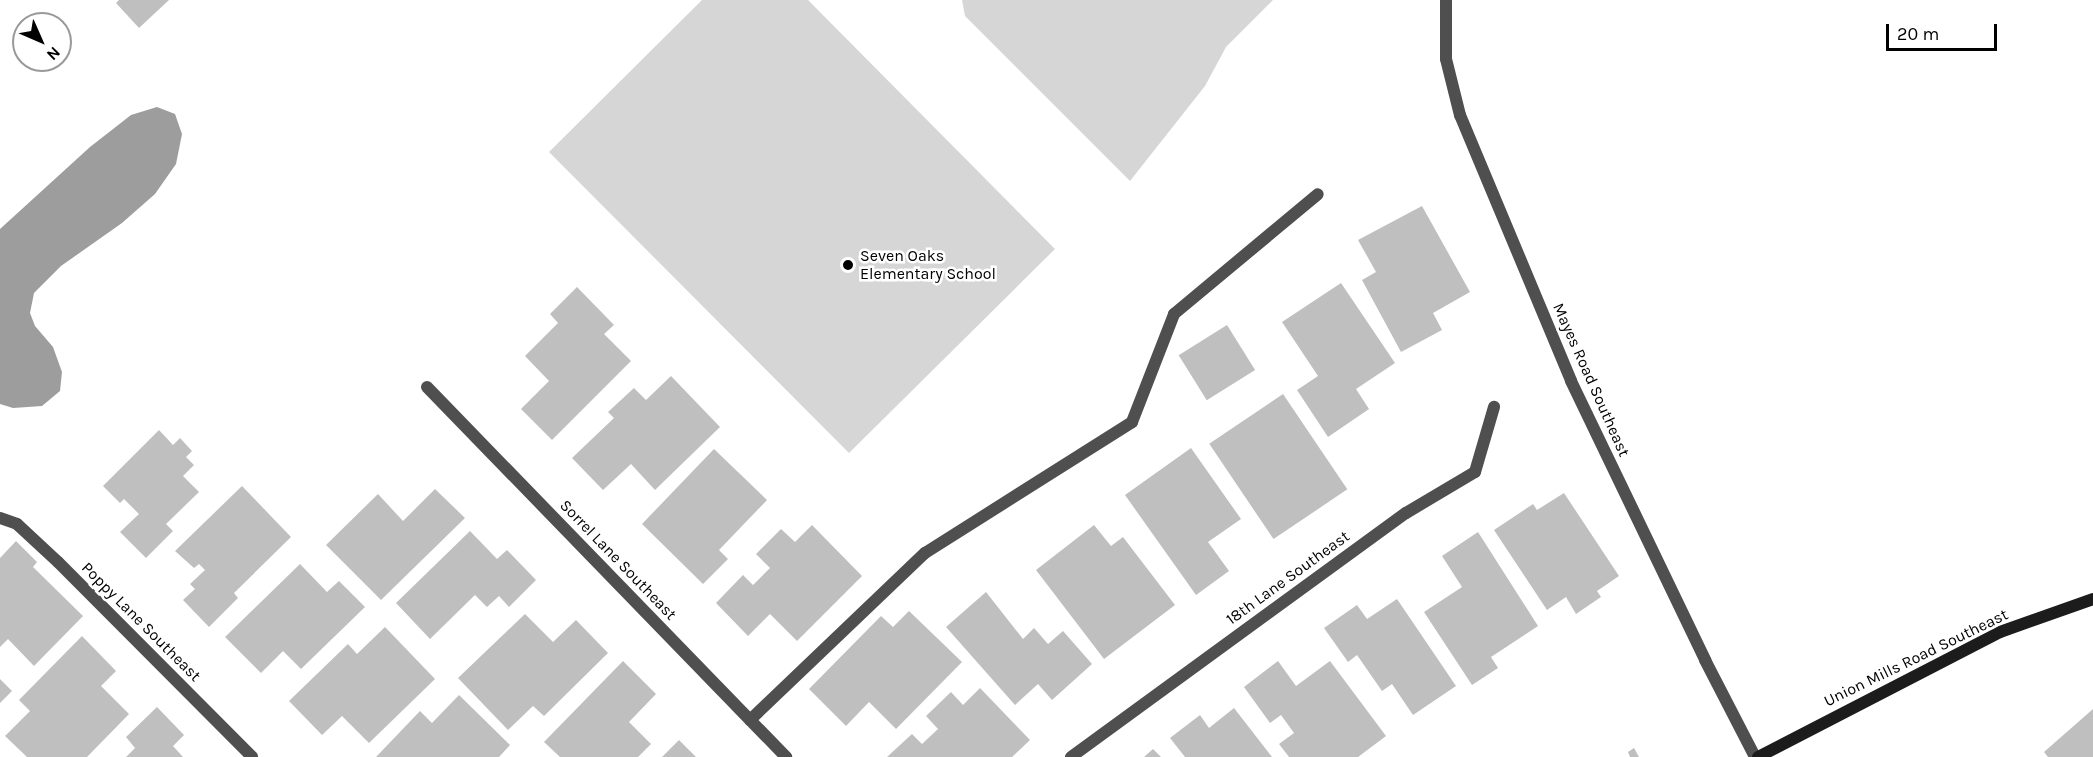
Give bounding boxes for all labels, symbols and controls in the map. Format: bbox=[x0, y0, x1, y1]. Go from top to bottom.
north arrow bbox=[12, 12, 72, 72]
scale bar bbox=[1889, 12, 2000, 50]
text: 20 m bbox=[1897, 23, 1939, 45]
text: N bbox=[43, 43, 64, 64]
place label: Seven Oaks Elementary School bbox=[860, 246, 996, 284]
marker: Seven Oaks Elementary School bbox=[841, 258, 855, 272]
street label: Mayes Road Southeast bbox=[1548, 300, 1634, 460]
street label: Sorrel Lane Southeast bbox=[556, 496, 680, 624]
street label: 18th Lane Southeast bbox=[1223, 527, 1353, 629]
street label: Poppy Lane Southeast bbox=[77, 558, 205, 686]
street label: Union Mills Road Southeast bbox=[1821, 605, 2011, 711]

